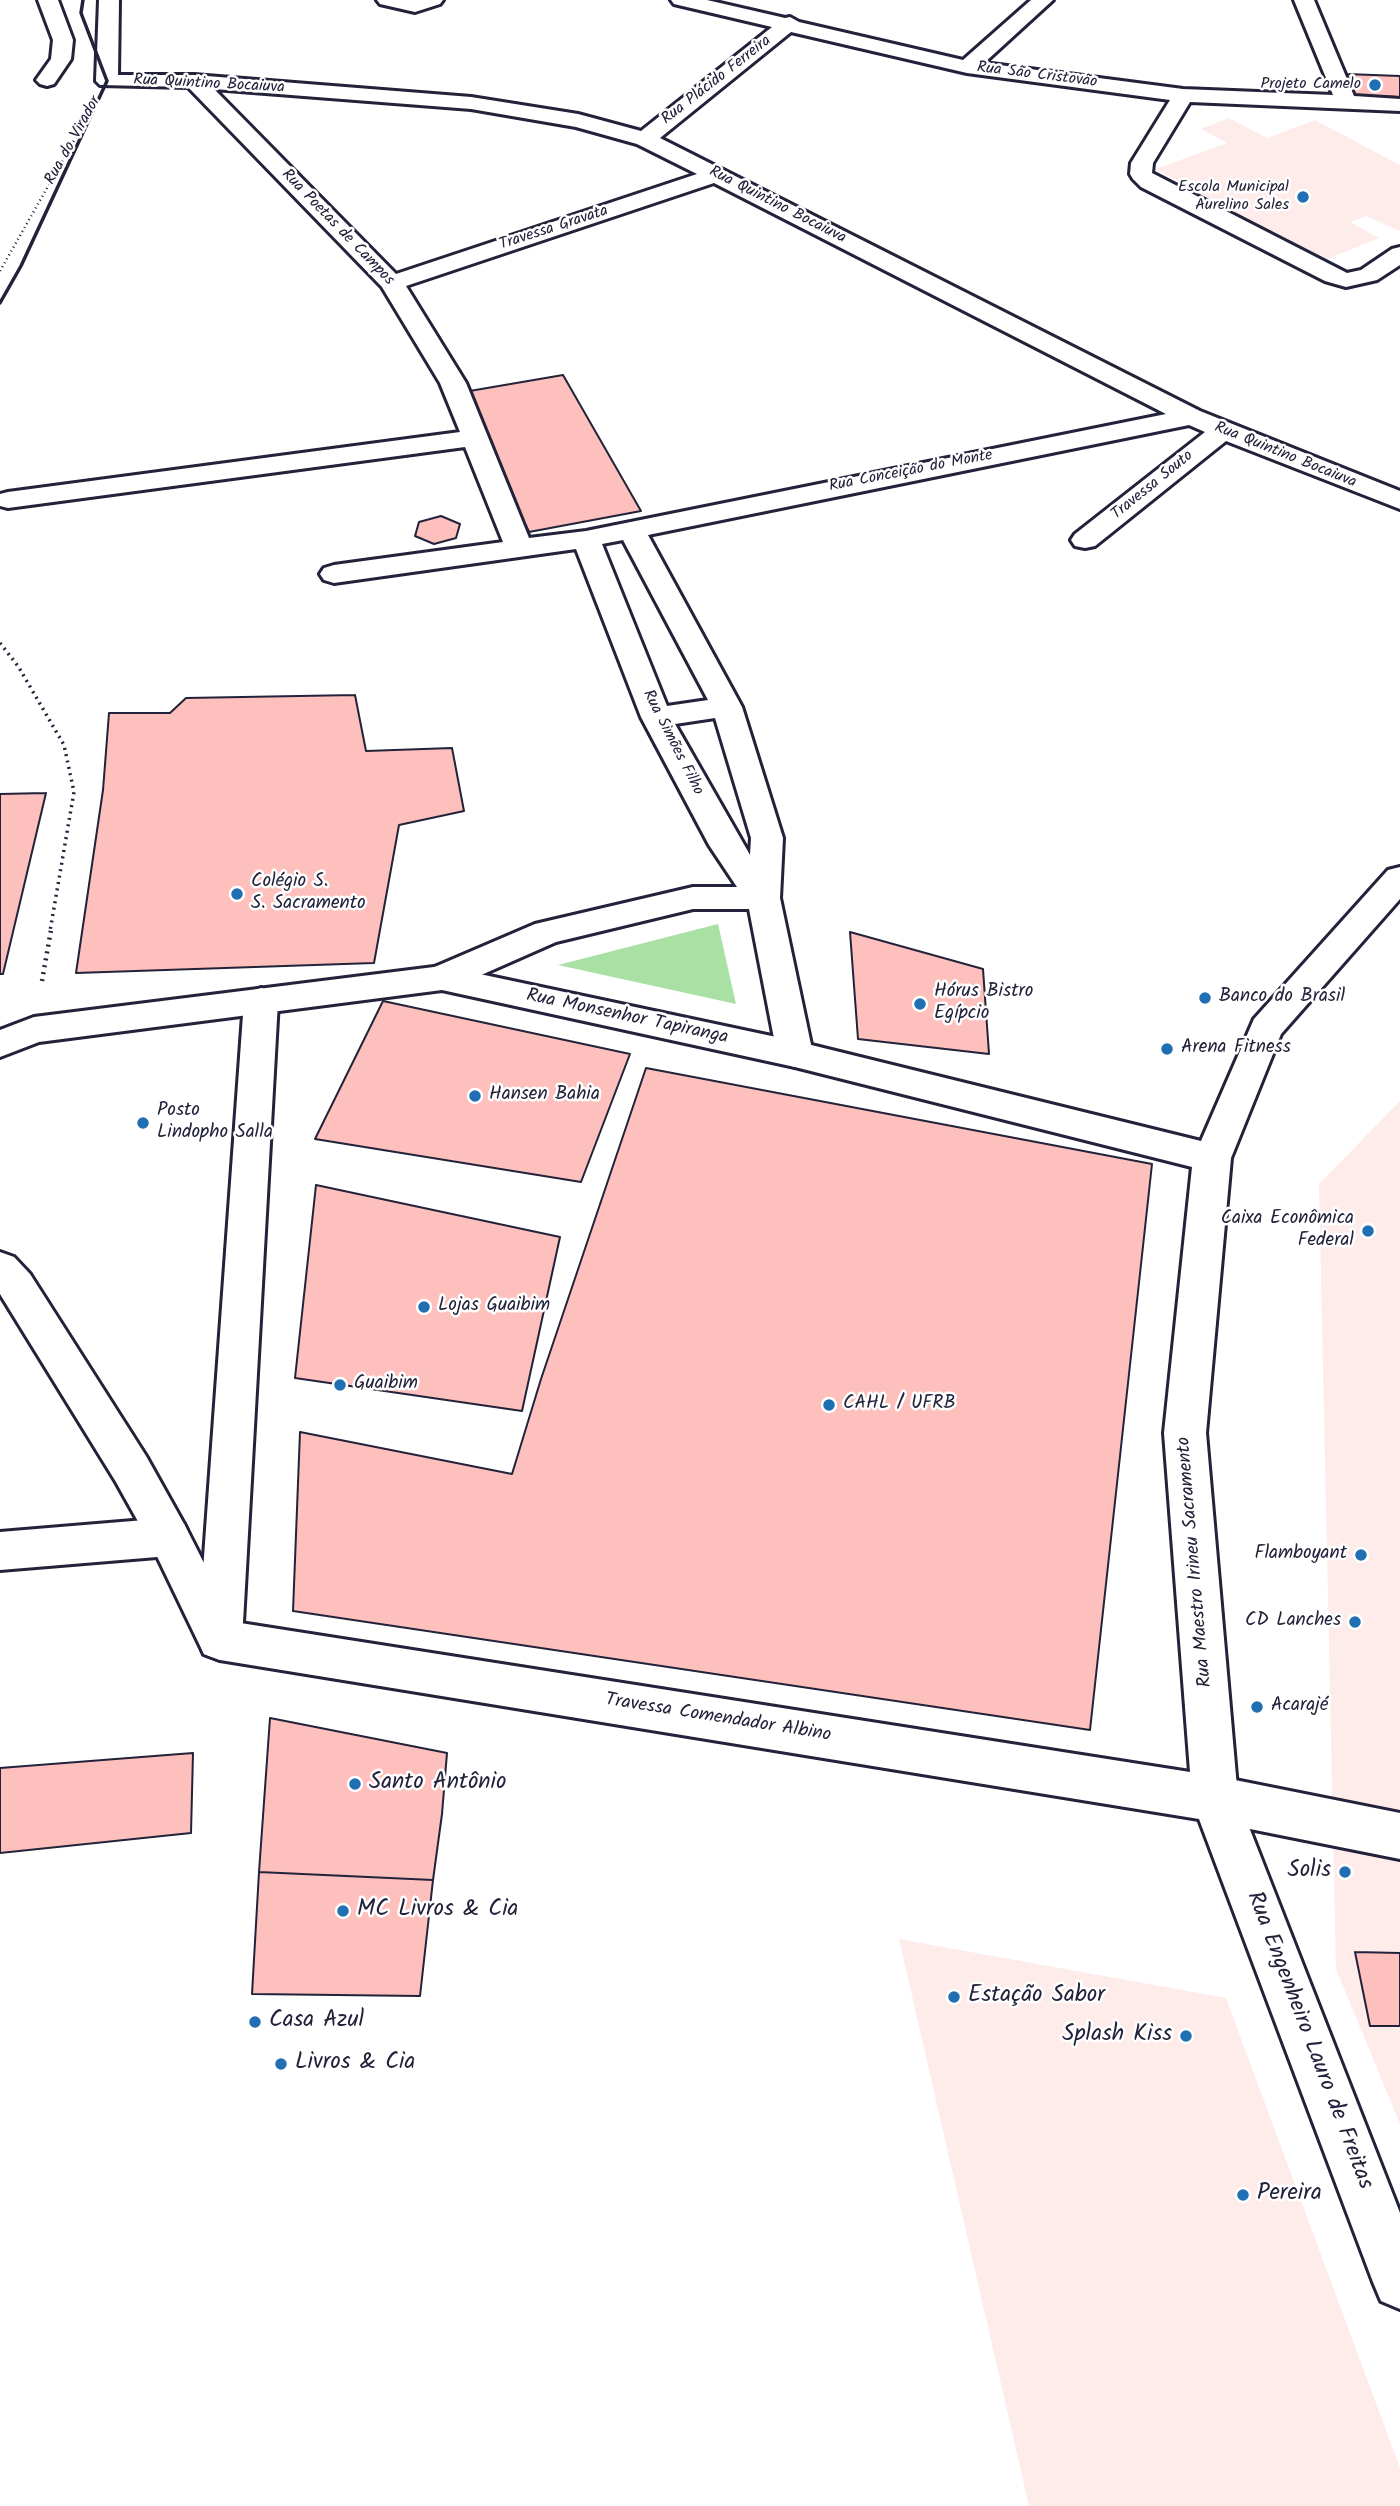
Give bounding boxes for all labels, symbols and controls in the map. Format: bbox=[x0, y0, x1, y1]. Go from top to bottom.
street label: Rua Plácido Ferreira bbox=[658, 32, 776, 130]
street label: Rua São Cristovão bbox=[976, 59, 1098, 93]
street label: Rua Quintino Bocaiuva bbox=[133, 71, 285, 99]
place label: Projeto Camelo bbox=[1260, 75, 1361, 95]
marker: Projeto Camelo bbox=[1367, 77, 1383, 93]
street label: Rua do Virador bbox=[42, 93, 106, 189]
street label: Rua Quintino Bocaiuva bbox=[705, 163, 849, 249]
street label: Rua Poetas de Campos bbox=[277, 166, 397, 290]
place label: Escola Municipal Aurelino Sales bbox=[1178, 178, 1289, 216]
marker: Escola Municipal Aurelino Sales bbox=[1295, 189, 1311, 205]
street label: Travessa Gravata bbox=[497, 202, 611, 256]
street label: Rua Quintino Bocaiuva bbox=[1211, 419, 1359, 493]
street label: Rua Conceição do Monte bbox=[828, 447, 994, 497]
street label: Travessa Souto bbox=[1108, 447, 1198, 525]
street label: Rua Simões Filho bbox=[637, 687, 707, 799]
place label: Colégio S. S. Sacramento bbox=[251, 872, 366, 916]
marker: Colégio S. S. Sacramento bbox=[229, 886, 245, 902]
place label: Hórus Bistro Egípcio bbox=[934, 982, 1033, 1026]
street label: Rua Monsenhor Tapiranga bbox=[524, 985, 730, 1051]
place label: Banco do Brasil bbox=[1219, 987, 1345, 1009]
marker: Banco do Brasil bbox=[1197, 990, 1213, 1006]
marker: Hórus Bistro Egípcio bbox=[912, 996, 928, 1012]
place label: Arena Fitness bbox=[1181, 1038, 1291, 1060]
marker: Arena Fitness bbox=[1159, 1041, 1175, 1057]
place label: Hansen Bahia bbox=[489, 1085, 600, 1107]
marker: Hansen Bahia bbox=[467, 1088, 483, 1104]
place label: Posto Lindopho Salla bbox=[157, 1101, 273, 1145]
marker: Posto Lindopho Salla bbox=[135, 1115, 151, 1131]
place label: Caixa Econômica Federal bbox=[1221, 1209, 1354, 1253]
marker: Caixa Econômica Federal bbox=[1360, 1223, 1376, 1239]
place label: Lojas Guaibim bbox=[438, 1296, 550, 1318]
marker: Lojas Guaibim bbox=[416, 1299, 432, 1315]
place label: Guaibim bbox=[354, 1374, 418, 1396]
marker: Guaibim bbox=[332, 1377, 348, 1393]
place label: CAHL / UFRB bbox=[843, 1394, 955, 1416]
marker: CAHL / UFRB bbox=[821, 1397, 837, 1413]
street label: Rua Maestro Irineu Sacramento bbox=[1174, 1436, 1218, 1688]
place label: Flamboyant bbox=[1254, 1544, 1347, 1566]
marker: Flamboyant bbox=[1353, 1547, 1369, 1563]
place label: CD Lanches bbox=[1245, 1611, 1341, 1633]
marker: CD Lanches bbox=[1347, 1614, 1363, 1630]
street label: Travessa Comendador Albino bbox=[603, 1690, 833, 1748]
place label: Acarajé bbox=[1271, 1696, 1328, 1718]
marker: Acarajé bbox=[1249, 1699, 1265, 1715]
place label: Santo Antônio bbox=[369, 1770, 506, 1798]
marker: Santo Antônio bbox=[347, 1776, 363, 1792]
place label: Solis bbox=[1287, 1858, 1331, 1886]
marker: Solis bbox=[1337, 1864, 1353, 1880]
street label: Rua Engenheiro Lauro de Freitas bbox=[1238, 1888, 1378, 2194]
place label: MC Livros & Cia bbox=[357, 1897, 518, 1925]
marker: MC Livros & Cia bbox=[335, 1903, 351, 1919]
place label: Estação Sabor bbox=[968, 1983, 1105, 2011]
marker: Estação Sabor bbox=[946, 1989, 962, 2005]
place label: Casa Azul bbox=[269, 2008, 364, 2036]
marker: Casa Azul bbox=[247, 2014, 263, 2030]
place label: Splash Kiss bbox=[1062, 2022, 1172, 2050]
marker: Splash Kiss bbox=[1178, 2028, 1194, 2044]
place label: Livros & Cia bbox=[295, 2050, 415, 2078]
marker: Livros & Cia bbox=[273, 2056, 289, 2072]
place label: Pereira bbox=[1257, 2181, 1322, 2209]
marker: Pereira bbox=[1235, 2187, 1251, 2203]

